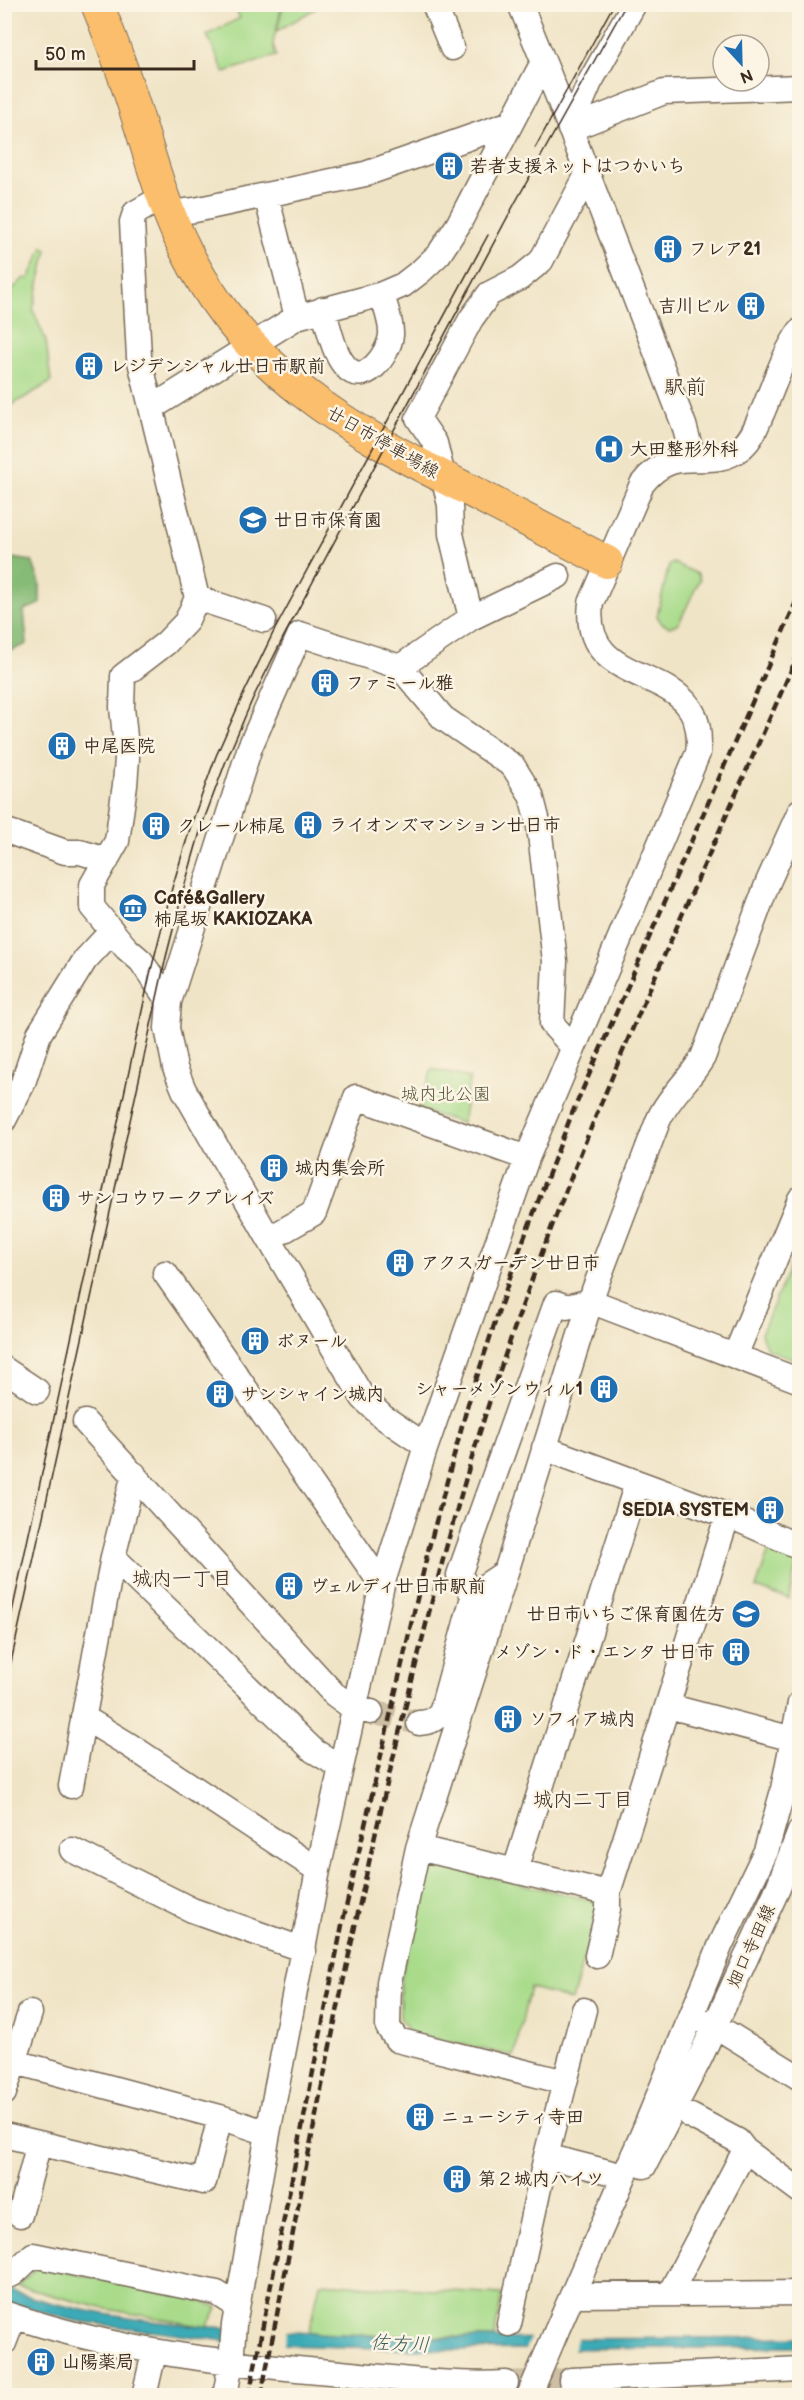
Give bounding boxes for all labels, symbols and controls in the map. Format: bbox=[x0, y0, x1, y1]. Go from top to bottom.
scale bar bbox=[36, 33, 194, 71]
north arrow bbox=[711, 33, 771, 93]
text: 50 m bbox=[45, 44, 86, 65]
text: N bbox=[737, 64, 755, 87]
building icon: 若者支援ネットはつかいち bbox=[433, 150, 465, 182]
place label: 若者支援ネットはつかいち bbox=[470, 156, 685, 177]
building icon: フレア21 bbox=[652, 233, 684, 265]
place label: フレア21 bbox=[689, 239, 761, 260]
building icon: 吉川ビル bbox=[735, 290, 767, 322]
place label: 吉川ビル bbox=[658, 296, 730, 317]
building icon: レジデンシャル廿日市駅前 bbox=[73, 350, 105, 382]
place label: レジデンシャル廿日市駅前 bbox=[110, 356, 325, 377]
district label: 駅前 bbox=[664, 375, 706, 400]
street label: 廿日市停車場線 bbox=[323, 402, 443, 483]
hospital icon: 大田整形外科 bbox=[593, 433, 625, 465]
place label: 大田整形外科 bbox=[630, 439, 738, 460]
school or university icon: 廿日市保育園 bbox=[237, 504, 269, 536]
place label: 廿日市保育園 bbox=[274, 510, 382, 531]
building icon: ファミール雅 bbox=[309, 667, 341, 699]
place label: ファミール雅 bbox=[346, 673, 453, 694]
building icon: 中尾医院 bbox=[46, 730, 78, 762]
place label: 中尾医院 bbox=[83, 736, 155, 757]
building icon: ライオンズマンション廿日市 bbox=[292, 809, 324, 841]
building icon: クレール柿尾 bbox=[140, 810, 172, 842]
place label: ライオンズマンション廿日市 bbox=[329, 815, 561, 836]
place label: クレール柿尾 bbox=[177, 816, 285, 837]
place label: Café&Gallery 柿尾坂 KAKIOZAKA bbox=[154, 888, 313, 930]
museum icon: Café&Gallery 柿尾坂 KAKIOZAKA bbox=[117, 892, 149, 924]
park label: 城内北公園 bbox=[401, 1084, 491, 1105]
building icon: 城内集会所 bbox=[258, 1152, 290, 1184]
place label: 城内集会所 bbox=[295, 1158, 385, 1179]
building icon: サンコウワークプレイズ bbox=[40, 1182, 72, 1214]
place label: サンコウワークプレイズ bbox=[77, 1188, 274, 1209]
building icon: アクスガーデン廿日市 bbox=[384, 1247, 416, 1279]
place label: アクスガーデン廿日市 bbox=[421, 1253, 600, 1274]
building icon: ボヌール bbox=[239, 1325, 271, 1357]
place label: ボヌール bbox=[276, 1331, 347, 1352]
building icon: シャーメゾンウィル1 bbox=[588, 1373, 620, 1405]
building icon: サンシャイン城内 bbox=[204, 1378, 236, 1410]
place label: シャーメゾンウィル1 bbox=[415, 1379, 583, 1400]
place label: サンシャイン城内 bbox=[241, 1384, 384, 1405]
building icon: SEDIA SYSTEM bbox=[754, 1494, 786, 1526]
place label: SEDIA SYSTEM bbox=[622, 1500, 749, 1521]
district label: 城内一丁目 bbox=[132, 1567, 232, 1591]
building icon: ヴェルディ廿日市駅前 bbox=[273, 1570, 305, 1602]
place label: ヴェルディ廿日市駅前 bbox=[310, 1576, 486, 1597]
school or university icon: 廿日市いちご保育園佐方 bbox=[730, 1598, 762, 1630]
place label: 廿日市いちご保育園佐方 bbox=[527, 1604, 725, 1625]
building icon: メゾン・ド・エンタ 廿日市 bbox=[720, 1636, 752, 1668]
place label: メゾン・ド・エンタ 廿日市 bbox=[494, 1642, 715, 1663]
building icon: ソフィア城内 bbox=[492, 1703, 524, 1735]
place label: ソフィア城内 bbox=[529, 1709, 636, 1730]
district label: 城内二丁目 bbox=[533, 1788, 633, 1812]
street label: 畑口寺田線 bbox=[723, 1901, 780, 1991]
building icon: ニューシティ寺田 bbox=[404, 2101, 436, 2133]
place label: ニューシティ寺田 bbox=[441, 2107, 584, 2128]
building icon: 第２城内ハイツ bbox=[441, 2163, 473, 2195]
place label: 第２城内ハイツ bbox=[478, 2169, 604, 2190]
water label: 佐方川 bbox=[369, 2330, 431, 2358]
building icon: 山陽薬局 bbox=[25, 2346, 57, 2378]
place label: 山陽薬局 bbox=[62, 2352, 134, 2373]

